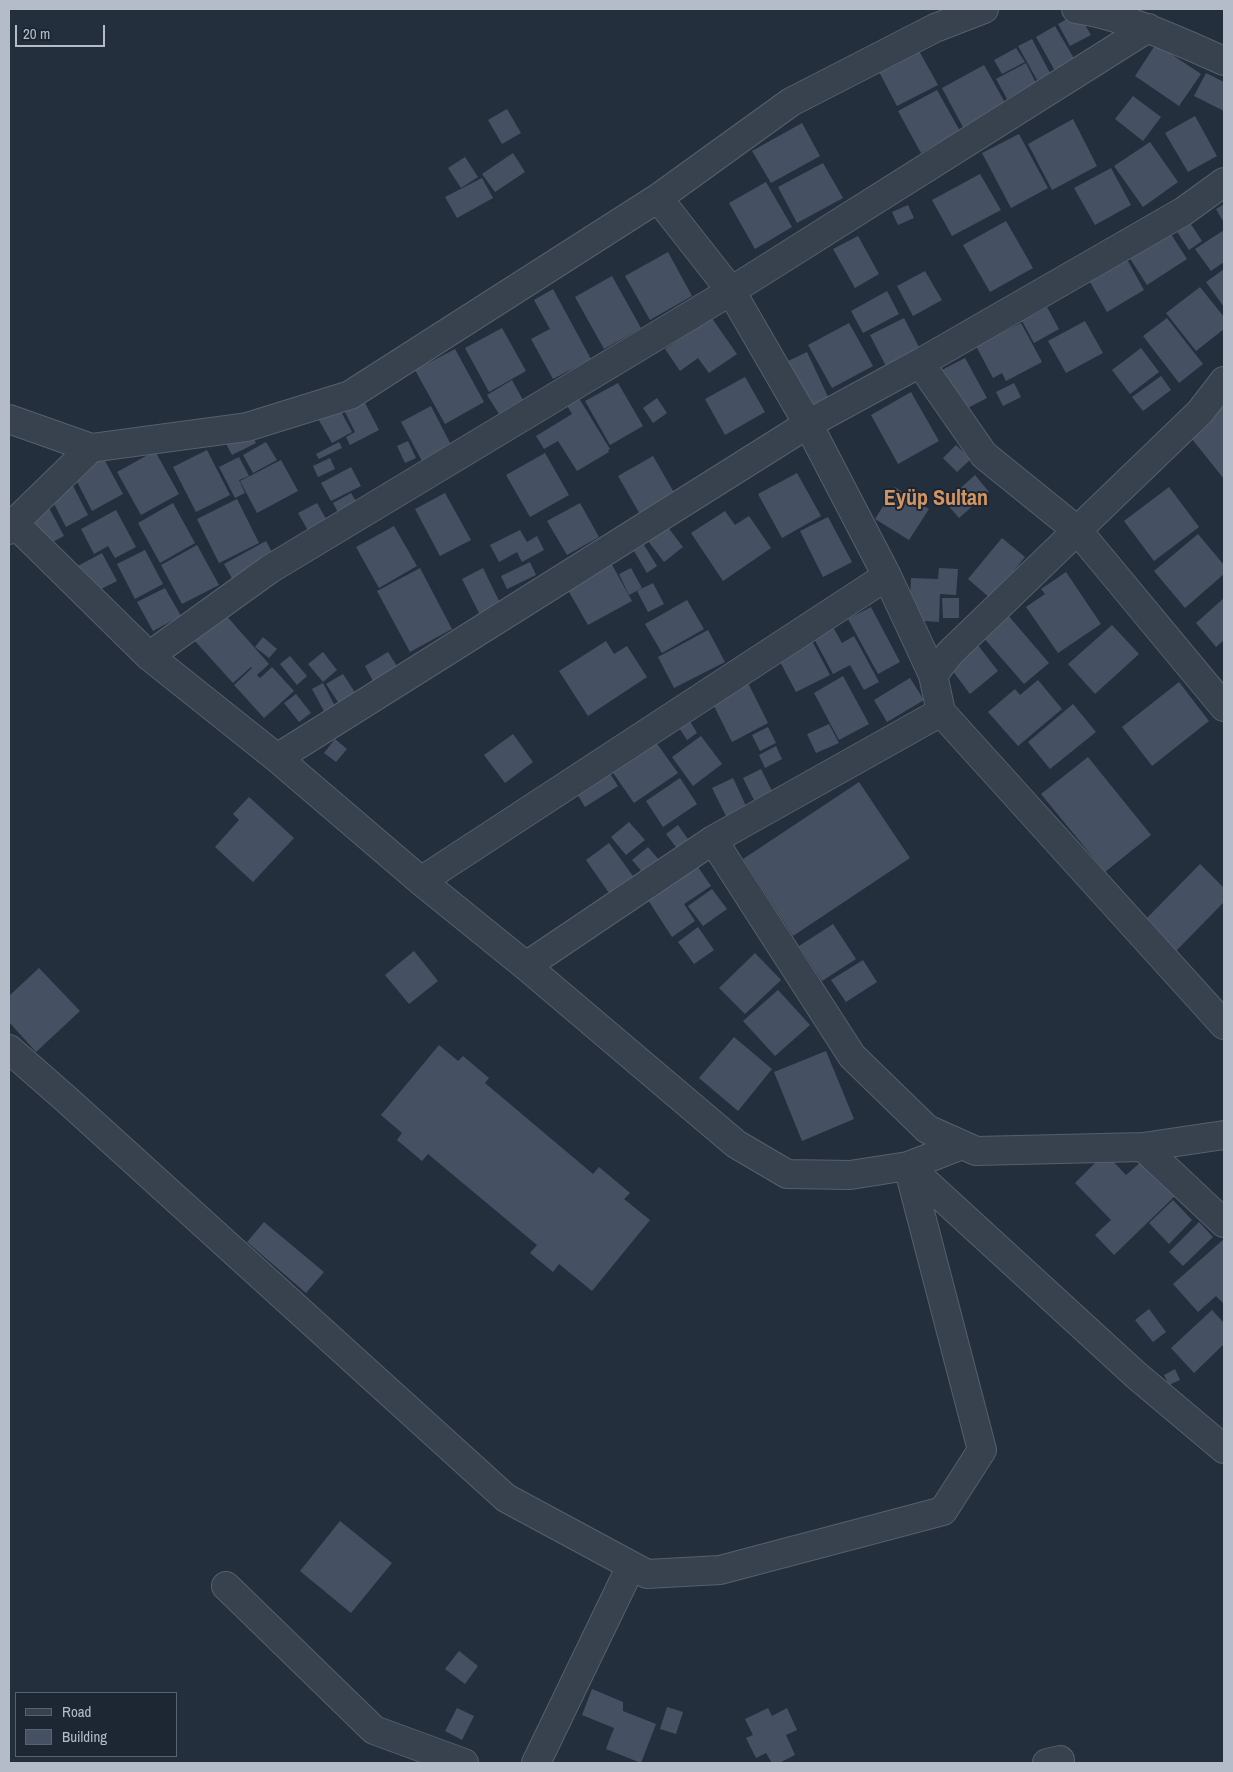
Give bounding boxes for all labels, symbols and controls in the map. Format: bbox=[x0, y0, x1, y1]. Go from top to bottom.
scale bar bbox=[18, 15, 108, 47]
text: 20 m bbox=[23, 23, 50, 44]
district label: Eyüp Sultan bbox=[884, 486, 988, 512]
legend bbox=[15, 1692, 178, 1757]
text: Road bbox=[62, 1701, 91, 1722]
text: Building bbox=[62, 1726, 107, 1747]

